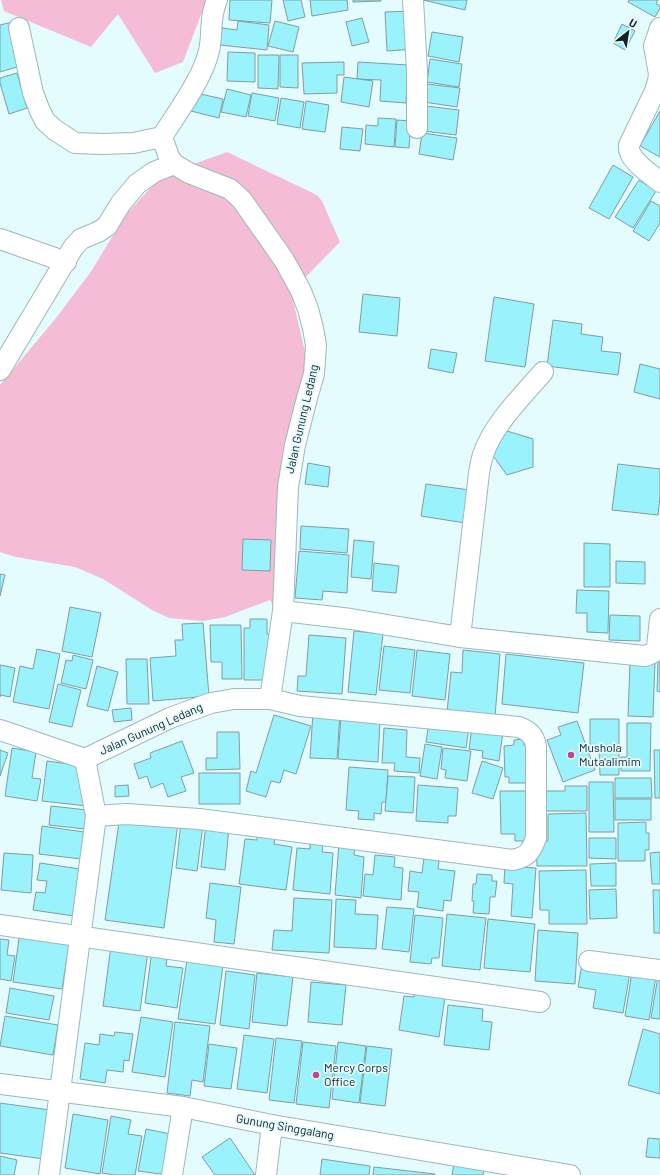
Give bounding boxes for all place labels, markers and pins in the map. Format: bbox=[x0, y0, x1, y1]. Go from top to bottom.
place label: Mushola Muta'alimim bbox=[579, 740, 641, 768]
marker: Mushola Muta'alimim bbox=[566, 750, 576, 760]
place label: Mercy Corps Office bbox=[324, 1060, 388, 1088]
marker: Mercy Corps Office bbox=[311, 1070, 321, 1080]

